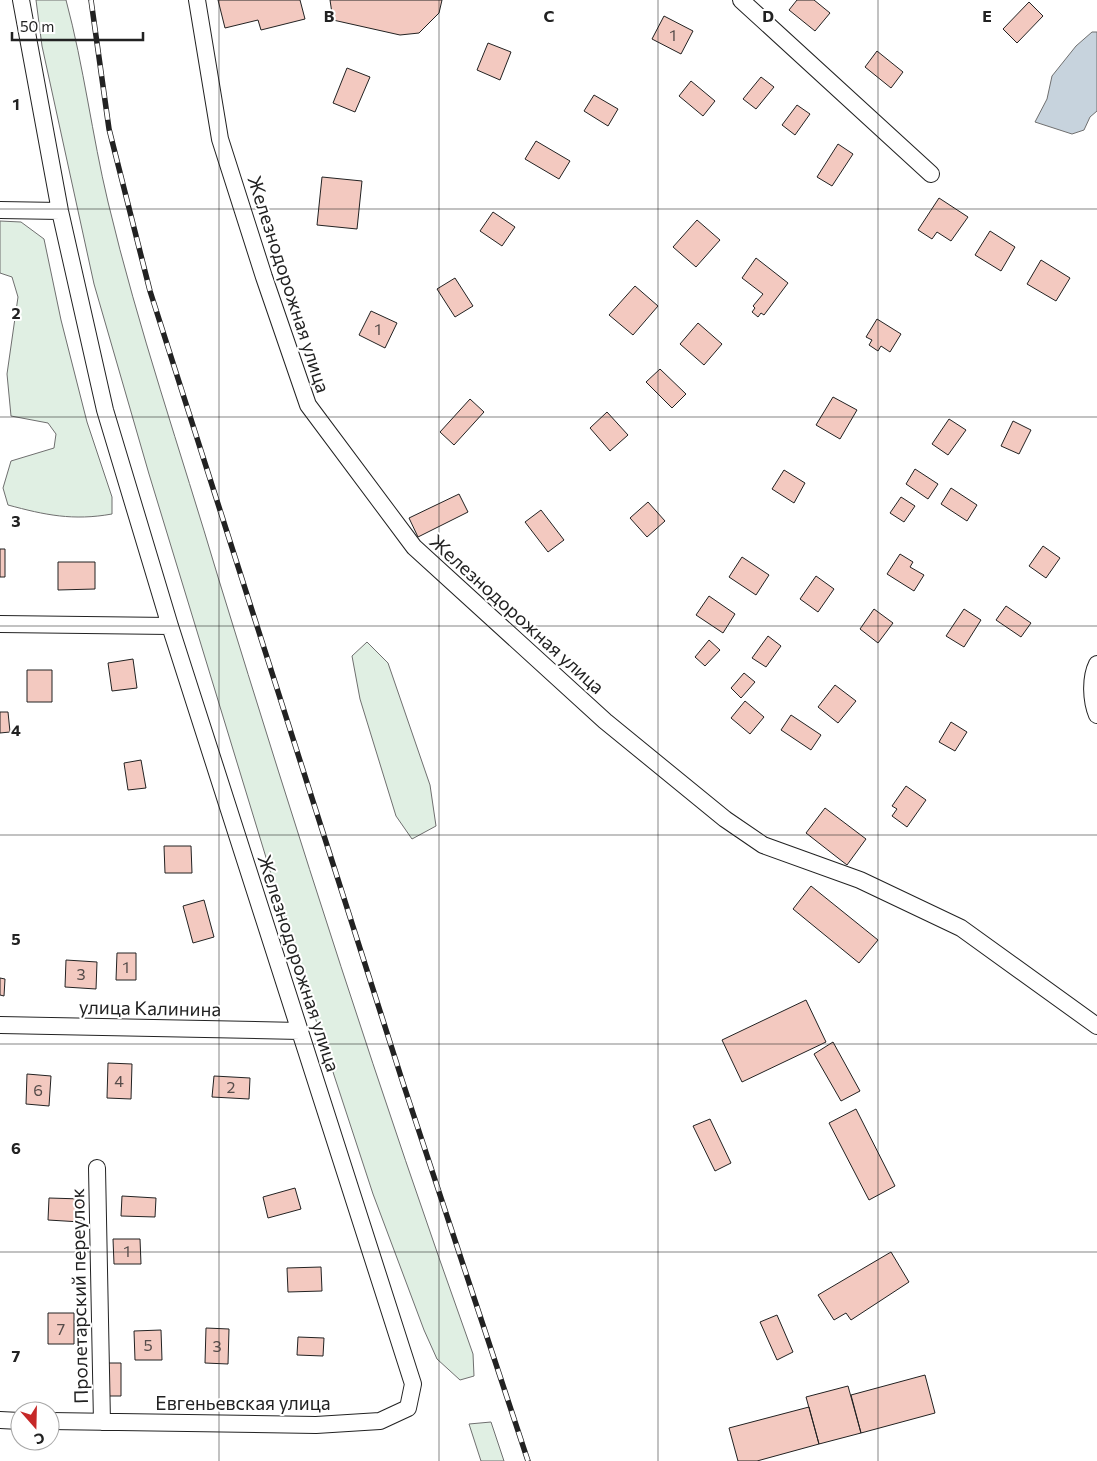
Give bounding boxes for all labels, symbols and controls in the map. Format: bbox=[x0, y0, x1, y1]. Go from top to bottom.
text: B bbox=[324, 6, 335, 25]
text: C bbox=[544, 6, 555, 25]
text: D bbox=[762, 6, 774, 25]
text: E bbox=[982, 6, 992, 25]
scale bar bbox=[12, 10, 144, 42]
text: 50 m bbox=[20, 17, 54, 35]
house number: 1 bbox=[670, 25, 676, 44]
text: 1 bbox=[12, 94, 20, 113]
street label: Железнодорожная улица bbox=[243, 172, 335, 395]
text: 2 bbox=[11, 303, 21, 322]
house number: 1 bbox=[375, 319, 381, 338]
text: 3 bbox=[11, 511, 21, 530]
street label: Железнодорожная улица bbox=[425, 529, 609, 698]
text: 4 bbox=[11, 720, 21, 739]
street label: Железнодорожная улица bbox=[253, 851, 345, 1074]
text: 5 bbox=[11, 929, 21, 948]
house number: 1 bbox=[123, 957, 129, 976]
house number: 3 bbox=[76, 964, 86, 983]
street label: улица Калинина bbox=[79, 995, 221, 1020]
house number: 4 bbox=[114, 1071, 124, 1090]
house number: 2 bbox=[227, 1077, 236, 1096]
house number: 6 bbox=[33, 1080, 43, 1099]
text: 6 bbox=[11, 1138, 21, 1157]
street label: Пролетарский переулок bbox=[65, 1188, 92, 1404]
house number: 1 bbox=[124, 1241, 130, 1260]
house number: 7 bbox=[57, 1319, 65, 1338]
house number: 5 bbox=[143, 1335, 153, 1354]
house number: 3 bbox=[212, 1336, 222, 1355]
text: 7 bbox=[12, 1346, 21, 1365]
street label: Евгеньевская улица bbox=[155, 1391, 331, 1414]
north arrow bbox=[10, 1401, 60, 1451]
text: С bbox=[32, 1429, 47, 1448]

